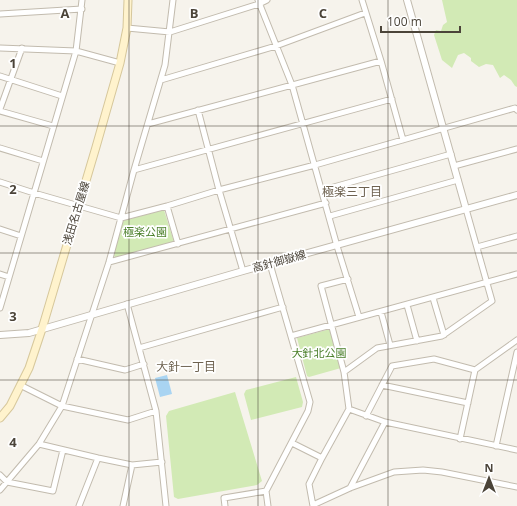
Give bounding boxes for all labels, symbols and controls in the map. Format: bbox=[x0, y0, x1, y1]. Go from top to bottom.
text: A bbox=[61, 4, 70, 22]
text: B bbox=[190, 4, 199, 22]
text: C bbox=[319, 4, 327, 22]
scale bar bbox=[381, 8, 460, 34]
text: 100 m bbox=[387, 13, 422, 30]
text: 1 bbox=[9, 54, 17, 72]
street label: 浅田名古屋線 bbox=[59, 179, 92, 247]
text: 2 bbox=[9, 180, 17, 198]
district label: 極楽三丁目 bbox=[322, 183, 382, 200]
park label: 極楽公園 bbox=[123, 224, 167, 239]
street label: 高針御嶽線 bbox=[250, 246, 307, 275]
text: 3 bbox=[9, 307, 17, 325]
park label: 大針北公園 bbox=[292, 345, 347, 360]
district label: 大針一丁目 bbox=[156, 358, 216, 375]
text: 4 bbox=[9, 433, 17, 451]
north arrow bbox=[469, 458, 509, 498]
text: N bbox=[485, 460, 493, 475]

